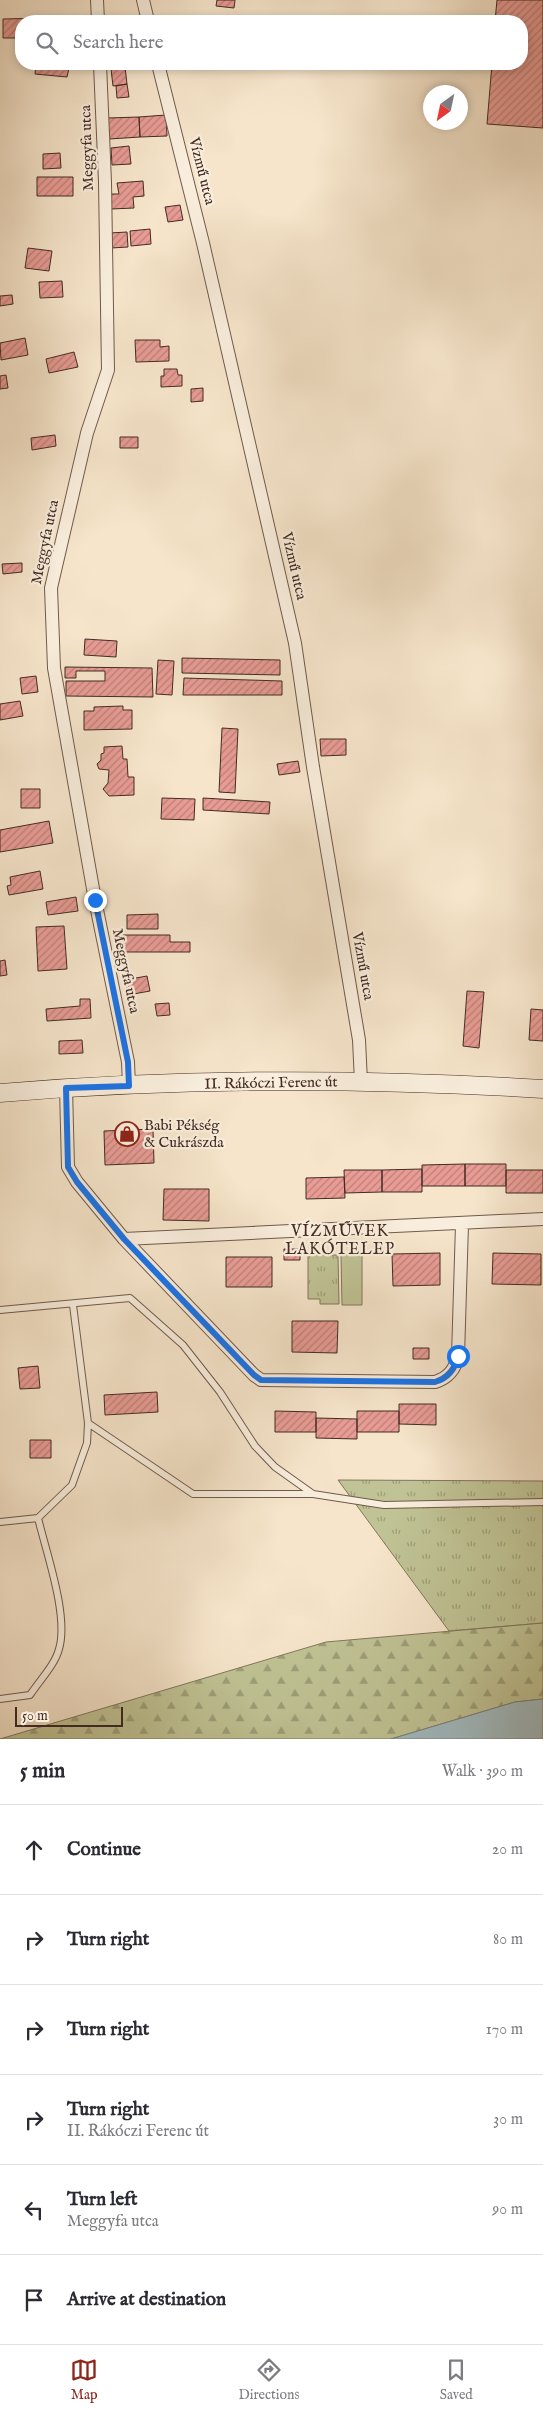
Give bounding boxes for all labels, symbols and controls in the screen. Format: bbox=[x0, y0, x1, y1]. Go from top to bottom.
search box bbox=[15, 15, 528, 70]
icon: search bbox=[33, 29, 61, 57]
text: Search here bbox=[73, 31, 164, 55]
north arrow bbox=[423, 85, 468, 130]
street label: Meggyfa utca bbox=[76, 104, 98, 191]
street label: Vízmű utca bbox=[184, 134, 220, 207]
street label: Meggyfa utca bbox=[27, 497, 63, 586]
street label: Vízmű utca bbox=[277, 529, 311, 602]
route end bbox=[84, 889, 107, 912]
street label: Meggyfa utca bbox=[108, 927, 144, 1016]
street label: Vízmű utca bbox=[347, 929, 378, 1002]
street label: II. Rákóczi Ferenc út bbox=[204, 1072, 338, 1094]
place label: Babi Pékség & Cukrászda bbox=[144, 1116, 224, 1152]
shop icon: Babi Pékség & Cukrászda bbox=[114, 1121, 140, 1147]
district label: VÍZMŰVEK LAKÓTELEP bbox=[285, 1220, 395, 1260]
route start bbox=[447, 1345, 470, 1368]
scale bar bbox=[15, 1704, 122, 1727]
text: 50 m bbox=[22, 1707, 48, 1725]
text: 5 min bbox=[20, 1758, 65, 1785]
text: Walk · 390 m bbox=[442, 1762, 523, 1782]
icon: ahead bbox=[20, 1836, 48, 1864]
text: Continue bbox=[67, 1838, 141, 1862]
text: 20 m bbox=[492, 1840, 523, 1860]
icon: right bbox=[20, 1926, 48, 1954]
text: Turn right bbox=[67, 1928, 149, 1952]
text: 80 m bbox=[493, 1930, 523, 1950]
icon: right bbox=[20, 2016, 48, 2044]
text: Turn right bbox=[67, 2018, 149, 2042]
text: 170 m bbox=[486, 2020, 523, 2040]
text: Turn right bbox=[67, 2098, 149, 2122]
icon: right bbox=[20, 2106, 48, 2134]
text: 30 m bbox=[493, 2110, 523, 2130]
text: II. Rákóczi Ferenc út bbox=[67, 2122, 209, 2142]
text: Turn left bbox=[67, 2188, 138, 2212]
icon: left bbox=[20, 2196, 48, 2224]
text: 90 m bbox=[492, 2200, 523, 2220]
text: Meggyfa utca bbox=[67, 2212, 159, 2232]
icon: arrive bbox=[20, 2286, 48, 2314]
text: Arrive at destination bbox=[67, 2288, 226, 2312]
tab: Map bbox=[70, 2356, 98, 2404]
tab: Directions bbox=[238, 2356, 299, 2404]
tab: Saved bbox=[440, 2356, 473, 2404]

